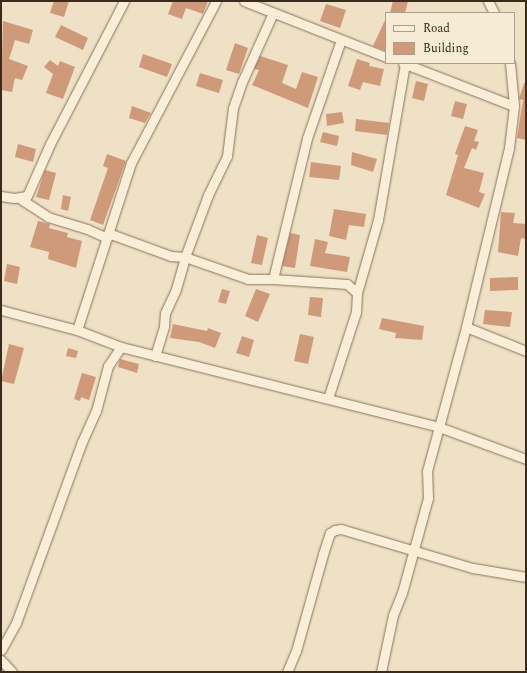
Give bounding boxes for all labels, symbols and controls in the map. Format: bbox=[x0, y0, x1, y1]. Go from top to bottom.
legend bbox=[385, 12, 515, 64]
text: Road bbox=[423, 19, 450, 38]
text: Building bbox=[423, 39, 469, 58]

